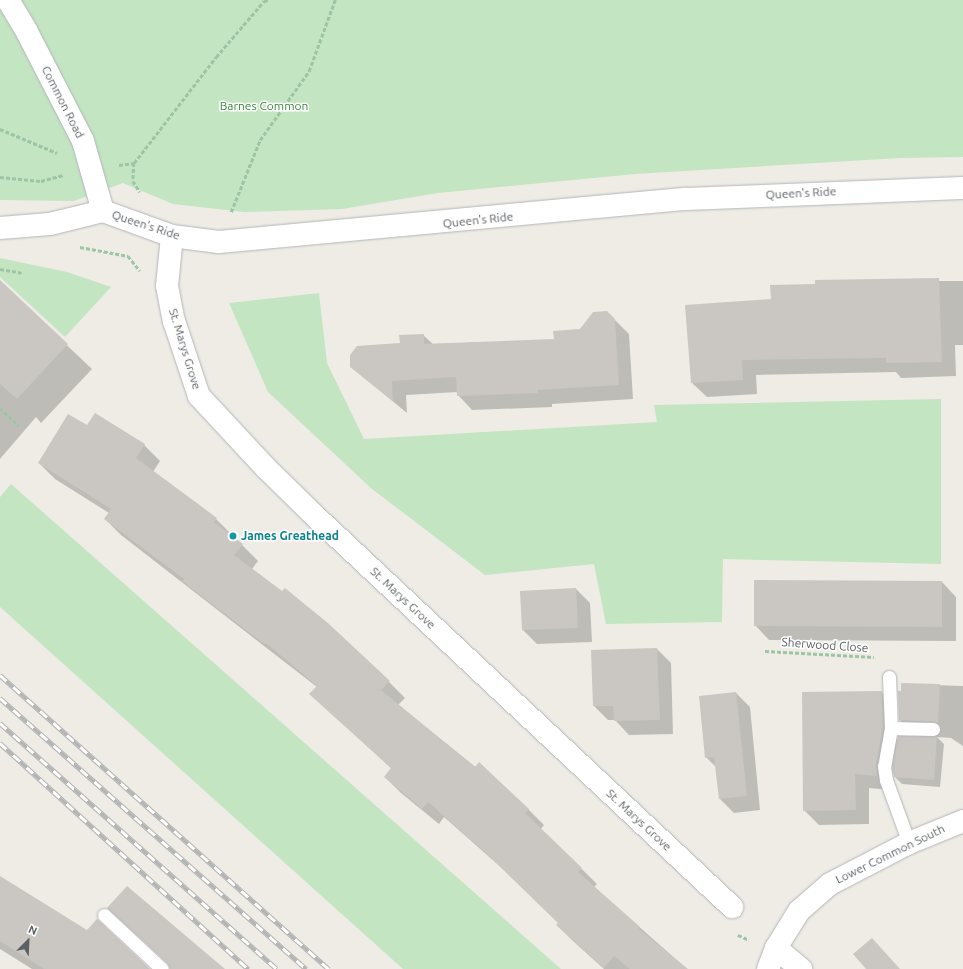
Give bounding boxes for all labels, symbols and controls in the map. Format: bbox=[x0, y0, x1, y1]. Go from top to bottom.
street label: Common Road bbox=[39, 63, 87, 141]
park label: Barnes Common bbox=[220, 99, 308, 113]
street label: Queen's Ride bbox=[765, 184, 837, 202]
street label: Queen's Ride bbox=[110, 207, 182, 243]
street label: Queen's Ride bbox=[442, 209, 514, 231]
street label: St. Marys Grove bbox=[166, 307, 204, 391]
place label: James Greathead bbox=[241, 529, 339, 543]
marker: James Greathead bbox=[228, 531, 238, 541]
street label: St. Marys Grove bbox=[367, 564, 439, 632]
street label: Sherwood Close bbox=[781, 635, 869, 655]
street label: St. Marys Grove bbox=[603, 786, 675, 854]
street label: Lower Common South bbox=[833, 821, 947, 887]
north arrow bbox=[8, 921, 48, 961]
text: N bbox=[27, 923, 39, 937]

